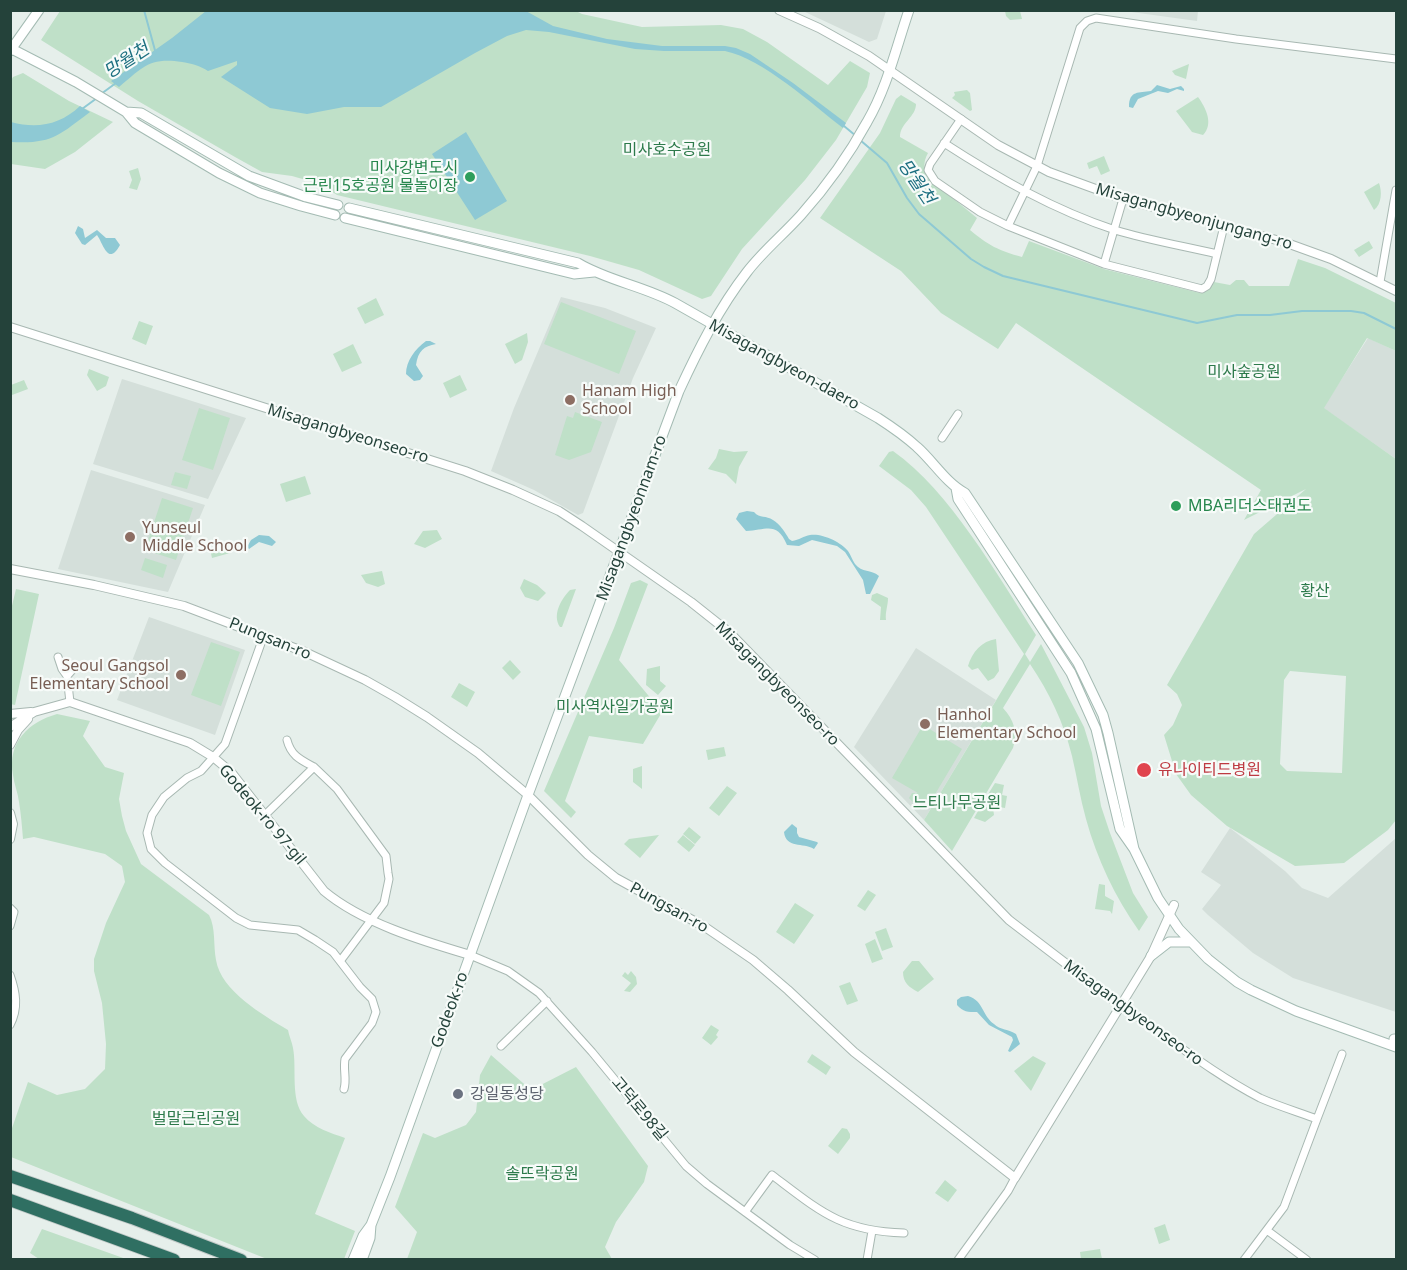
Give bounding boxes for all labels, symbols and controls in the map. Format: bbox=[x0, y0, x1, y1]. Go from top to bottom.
water label: 망월천 bbox=[100, 38, 154, 84]
park label: 미사호수공원 bbox=[623, 140, 711, 160]
water label: 망월천 bbox=[893, 155, 939, 209]
place label: 미사강변도시 근린15호공원 물놀이장 bbox=[303, 158, 458, 196]
marker: 미사강변도시 근린15호공원 물놀이장 bbox=[463, 170, 477, 184]
street label: Misagangbyeonjungang-ro bbox=[1093, 180, 1295, 254]
street label: Misagangbyeon-daero bbox=[705, 316, 863, 414]
park label: 미사숲공원 bbox=[1207, 362, 1281, 382]
place label: Hanam High School bbox=[582, 381, 677, 419]
marker: Hanam High School bbox=[563, 393, 577, 407]
street label: Misagangbyeonseo-ro bbox=[265, 400, 431, 468]
street label: Misagangbyeonnam-ro bbox=[593, 432, 671, 604]
place label: MBA리더스태권도 bbox=[1188, 496, 1311, 516]
marker: MBA리더스태권도 bbox=[1169, 499, 1183, 513]
place label: Yunseul Middle School bbox=[142, 518, 247, 556]
marker: Yunseul Middle School bbox=[123, 530, 137, 544]
park label: 황산 bbox=[1300, 581, 1330, 601]
street label: Pungsan-ro bbox=[226, 614, 314, 664]
street label: Misagangbyeonseo-ro bbox=[711, 618, 843, 750]
place label: Seoul Gangsol Elementary School bbox=[30, 656, 169, 694]
marker: Seoul Gangsol Elementary School bbox=[174, 668, 188, 682]
park label: 미사역사일가공원 bbox=[556, 697, 674, 717]
place label: Hanhol Elementary School bbox=[937, 705, 1076, 743]
marker: Hanhol Elementary School bbox=[918, 717, 932, 731]
place label: 유나이티드병원 bbox=[1158, 760, 1261, 780]
street label: Godeok-ro 97-gil bbox=[214, 761, 310, 869]
marker: 유나이티드병원 bbox=[1135, 761, 1153, 779]
park label: 느티나무공원 bbox=[913, 793, 1001, 813]
street label: Pungsan-ro bbox=[626, 879, 712, 937]
street label: Misagangbyeonseo-ro bbox=[1060, 956, 1206, 1070]
street label: Godeok-ro bbox=[427, 969, 473, 1051]
street label: 고덕로98길 bbox=[607, 1073, 671, 1145]
place label: 강일동성당 bbox=[470, 1084, 544, 1104]
marker: 강일동성당 bbox=[451, 1087, 465, 1101]
park label: 벌말근린공원 bbox=[152, 1109, 240, 1129]
park label: 솔뜨락공원 bbox=[505, 1164, 579, 1184]

